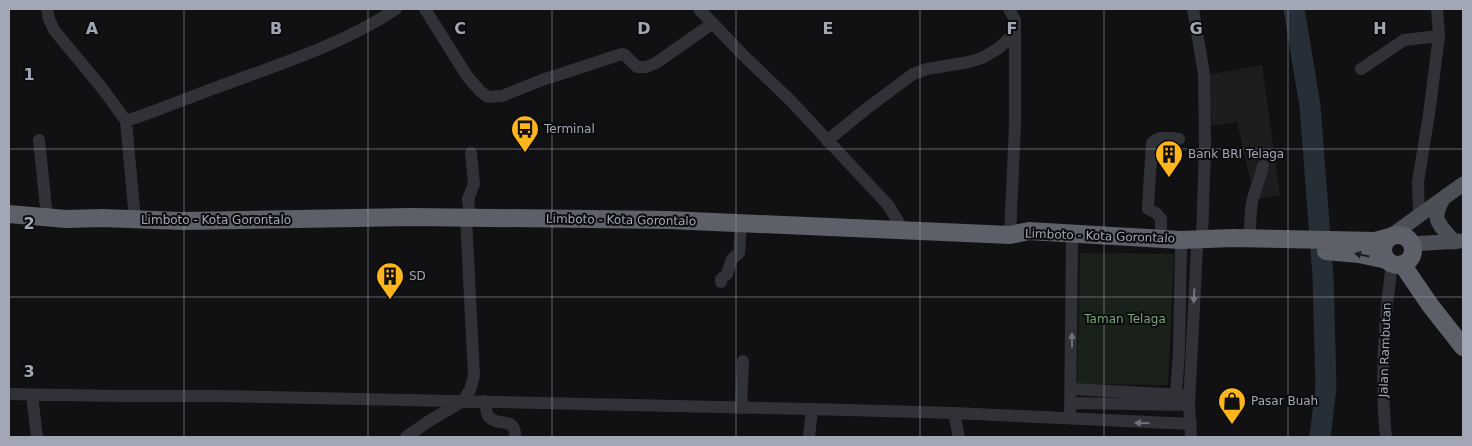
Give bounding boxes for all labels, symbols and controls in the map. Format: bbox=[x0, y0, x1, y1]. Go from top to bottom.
text: A bbox=[86, 19, 99, 38]
text: B bbox=[270, 19, 282, 38]
text: C bbox=[454, 19, 466, 38]
text: D bbox=[637, 19, 651, 38]
text: E bbox=[823, 19, 833, 38]
text: F bbox=[1007, 19, 1017, 38]
text: G bbox=[1189, 19, 1203, 38]
text: H bbox=[1373, 19, 1387, 38]
text: 1 bbox=[23, 65, 35, 84]
bus stop icon: Terminal bbox=[510, 114, 540, 153]
place label: Terminal bbox=[543, 122, 595, 136]
building icon: Bank BRI Telaga bbox=[1154, 139, 1184, 178]
place label: Bank BRI Telaga bbox=[1188, 147, 1284, 161]
street label: Limboto - Kota Gorontalo bbox=[546, 212, 696, 228]
street label: Limboto - Kota Gorontalo bbox=[141, 213, 291, 227]
text: 2 bbox=[23, 214, 35, 233]
street label: Limboto - Kota Gorontalo bbox=[1025, 226, 1175, 246]
one-way arrow bbox=[1354, 251, 1369, 259]
building icon: SD bbox=[375, 261, 405, 300]
place label: SD bbox=[409, 269, 426, 283]
one-way arrow bbox=[1190, 288, 1198, 304]
street label: Jalan Rambutan bbox=[1376, 302, 1394, 399]
park label: Taman Telaga bbox=[1083, 312, 1166, 326]
one-way arrow bbox=[1068, 332, 1076, 348]
text: 3 bbox=[23, 362, 35, 381]
shop icon: Pasar Buah bbox=[1217, 386, 1247, 425]
place label: Pasar Buah bbox=[1251, 394, 1318, 408]
one-way arrow bbox=[1134, 419, 1150, 427]

